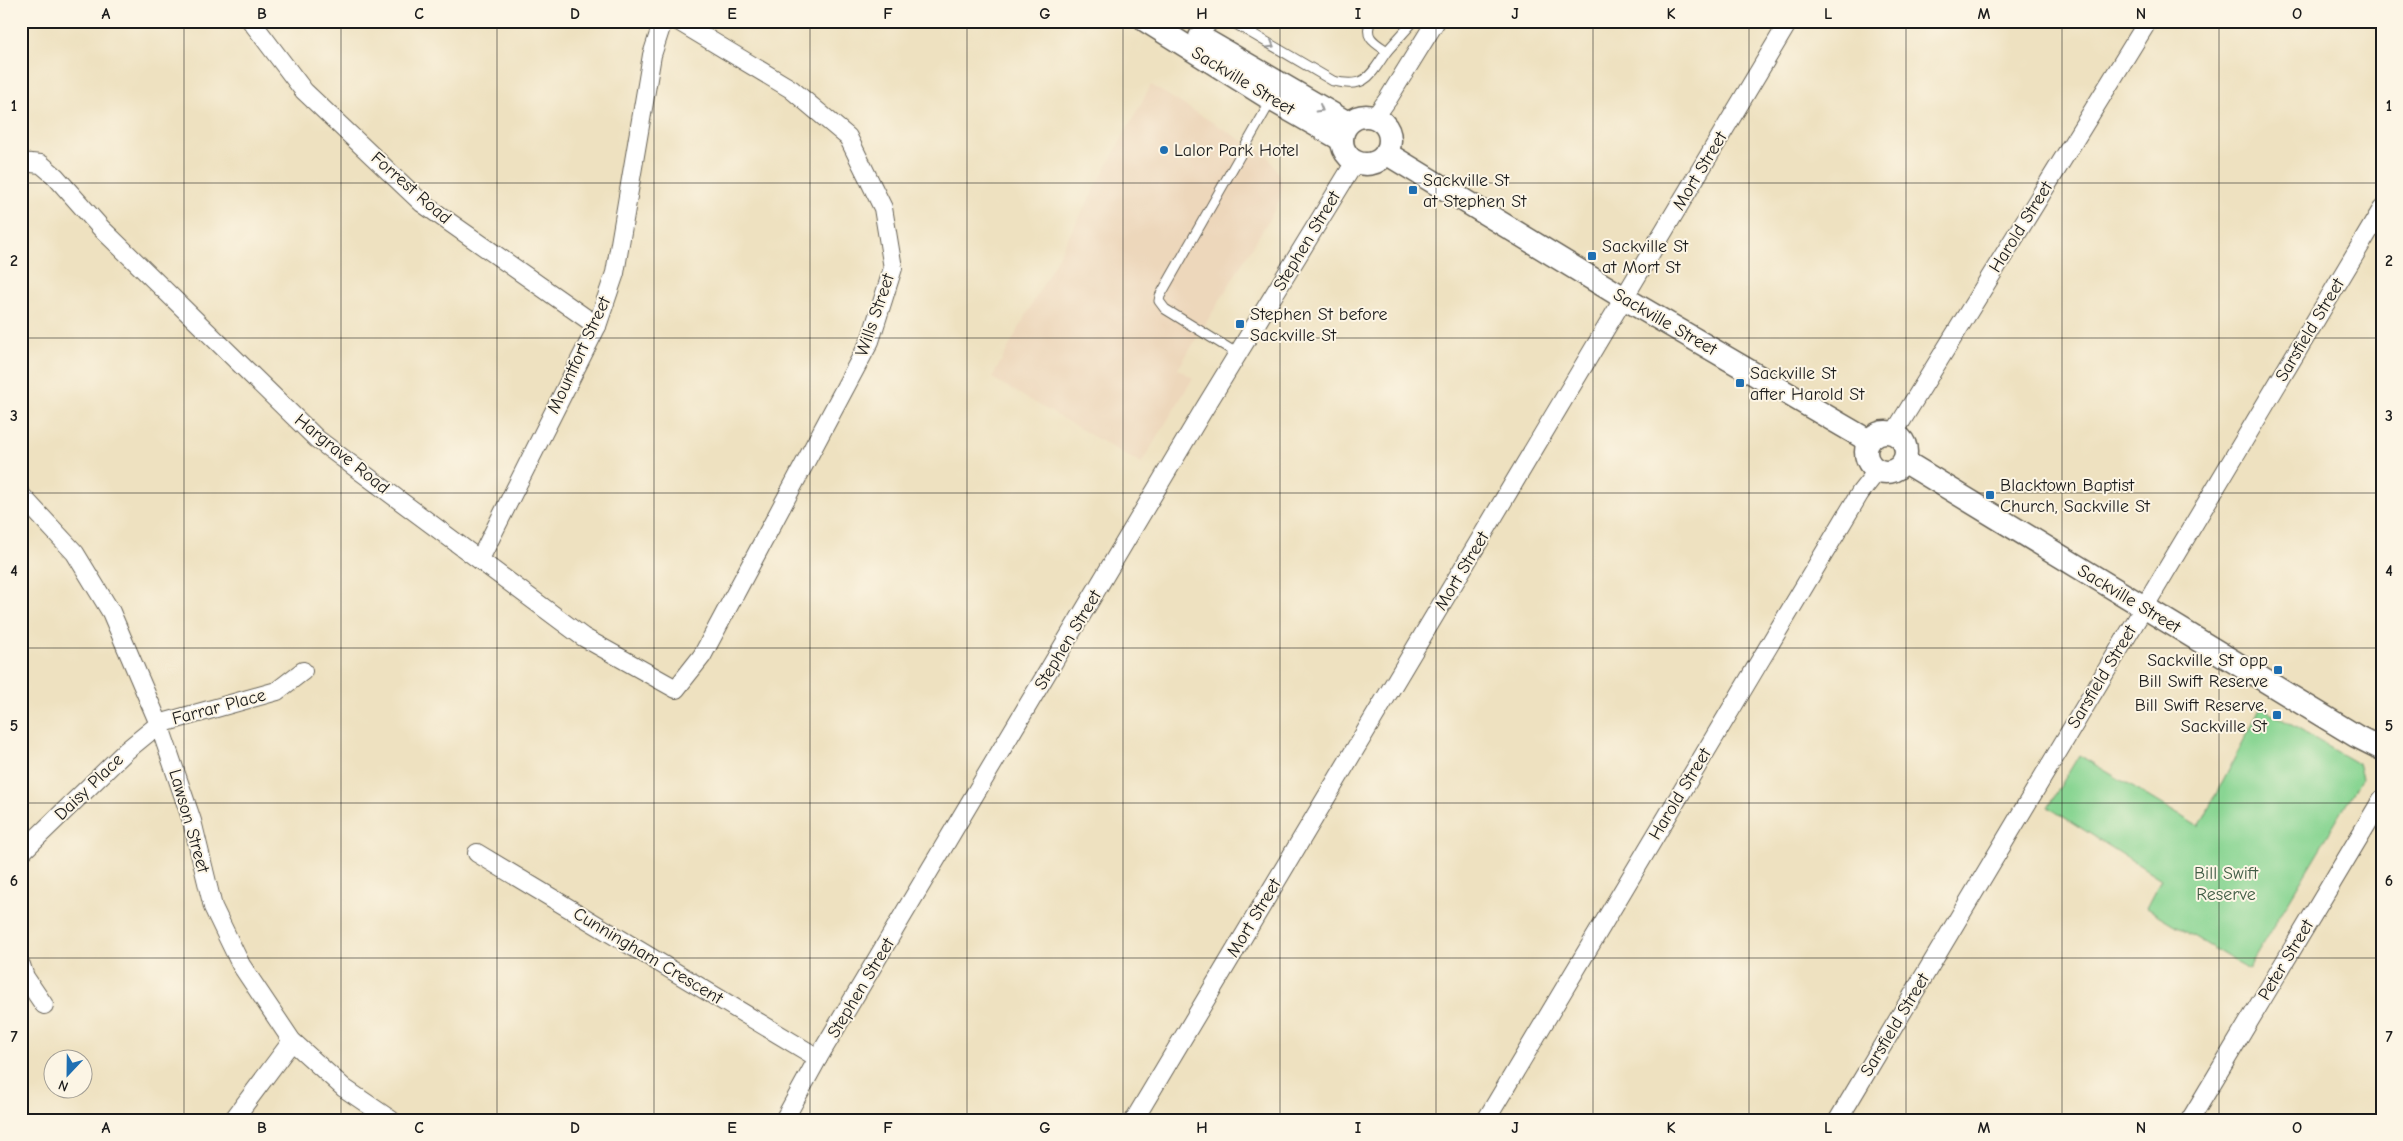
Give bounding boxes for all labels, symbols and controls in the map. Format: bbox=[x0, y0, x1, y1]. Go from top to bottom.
text: A bbox=[102, 5, 111, 23]
text: B bbox=[257, 5, 267, 23]
text: C bbox=[414, 5, 424, 23]
text: D bbox=[570, 5, 580, 23]
text: E bbox=[727, 5, 737, 23]
text: F bbox=[883, 5, 893, 23]
text: G bbox=[1039, 5, 1051, 23]
text: H bbox=[1196, 5, 1208, 23]
text: I bbox=[1355, 5, 1361, 23]
text: J bbox=[1511, 5, 1519, 23]
text: K bbox=[1666, 5, 1676, 23]
text: L bbox=[1824, 5, 1832, 23]
text: M bbox=[1978, 5, 1991, 23]
text: N bbox=[2136, 5, 2146, 23]
text: O bbox=[2292, 5, 2302, 23]
one-way arrow bbox=[1266, 39, 1275, 49]
street label: Sackville Street bbox=[1188, 42, 1299, 120]
text: 1 bbox=[11, 97, 17, 115]
text: 1 bbox=[2386, 97, 2392, 115]
one-way arrow bbox=[1315, 103, 1324, 113]
street label: Mort Street bbox=[1668, 127, 1732, 214]
place label: Lalor Park Hotel bbox=[1174, 140, 1299, 161]
marker: Lalor Park Hotel bbox=[1158, 144, 1170, 156]
street label: Forrest Road bbox=[367, 147, 455, 229]
place label: Sackville St at Stephen St bbox=[1423, 170, 1527, 212]
street label: Harold Street bbox=[1985, 177, 2058, 276]
marker: Sackville St at Stephen St bbox=[1407, 184, 1419, 196]
street label: Stephen Street bbox=[1269, 187, 1345, 295]
place label: Sackville St at Mort St bbox=[1602, 236, 1689, 278]
marker: Sackville St at Mort St bbox=[1586, 250, 1598, 262]
text: 2 bbox=[10, 252, 18, 270]
text: 2 bbox=[2385, 252, 2393, 270]
street label: Wills Street bbox=[851, 270, 899, 359]
street label: Sarsfield Street bbox=[2271, 274, 2349, 385]
street label: Sackville Street bbox=[1609, 284, 1721, 361]
street label: Mountfort Street bbox=[543, 292, 616, 417]
place label: Stephen St before Sackville St bbox=[1250, 304, 1388, 346]
marker: Stephen St before Sackville St bbox=[1234, 318, 1246, 330]
place label: Sackville St after Harold St bbox=[1750, 363, 1865, 405]
marker: Sackville St after Harold St bbox=[1734, 377, 1746, 389]
text: 3 bbox=[10, 407, 18, 425]
text: 3 bbox=[2385, 407, 2393, 425]
street label: Hargrave Road bbox=[290, 409, 394, 499]
place label: Blacktown Baptist Church, Sackville St bbox=[2000, 475, 2151, 517]
marker: Blacktown Baptist Church, Sackville St bbox=[1984, 489, 1996, 501]
street label: Mort Street bbox=[1430, 527, 1494, 614]
street label: Sackville Street bbox=[2074, 560, 2185, 638]
text: 4 bbox=[10, 562, 18, 580]
text: 4 bbox=[2385, 562, 2393, 580]
street label: Stephen Street bbox=[1030, 586, 1106, 694]
street label: Sarsfield Street bbox=[2063, 621, 2141, 732]
place label: Sackville St opp Bill Swift Reserve bbox=[2139, 650, 2268, 692]
marker: Sackville St opp Bill Swift Reserve bbox=[2272, 664, 2284, 676]
street label: Farrar Place bbox=[170, 684, 268, 730]
place label: Bill Swift Reserve, Sackville St bbox=[2135, 695, 2268, 737]
marker: Bill Swift Reserve, Sackville St bbox=[2271, 709, 2283, 721]
text: 5 bbox=[10, 717, 18, 735]
text: 5 bbox=[2385, 717, 2393, 735]
street label: Harold Street bbox=[1644, 744, 1716, 844]
street label: Daisy Place bbox=[50, 749, 128, 825]
street label: Lawson Street bbox=[164, 767, 214, 876]
park label: Bill Swift Reserve bbox=[2194, 863, 2259, 905]
text: 6 bbox=[10, 872, 18, 890]
text: 6 bbox=[2385, 872, 2393, 890]
street label: Mort Street bbox=[1222, 874, 1286, 961]
street label: Cunningham Crescent bbox=[569, 903, 727, 1009]
street label: Peter Street bbox=[2254, 915, 2319, 1004]
street label: Stephen Street bbox=[823, 934, 899, 1042]
street label: Sarsfield Street bbox=[1856, 969, 1934, 1080]
text: 7 bbox=[10, 1028, 18, 1046]
text: 7 bbox=[2385, 1028, 2393, 1046]
north arrow bbox=[42, 1048, 92, 1098]
text: N bbox=[56, 1076, 71, 1095]
text: A bbox=[102, 1119, 111, 1137]
text: B bbox=[257, 1119, 267, 1137]
text: C bbox=[414, 1119, 424, 1137]
text: D bbox=[570, 1119, 580, 1137]
text: E bbox=[727, 1119, 737, 1137]
text: F bbox=[883, 1119, 893, 1137]
text: G bbox=[1039, 1119, 1051, 1137]
text: H bbox=[1196, 1119, 1208, 1137]
text: I bbox=[1355, 1119, 1361, 1137]
text: J bbox=[1511, 1119, 1519, 1137]
text: K bbox=[1666, 1119, 1676, 1137]
text: L bbox=[1824, 1119, 1832, 1137]
text: M bbox=[1978, 1119, 1991, 1137]
text: N bbox=[2136, 1119, 2146, 1137]
text: O bbox=[2292, 1119, 2302, 1137]

